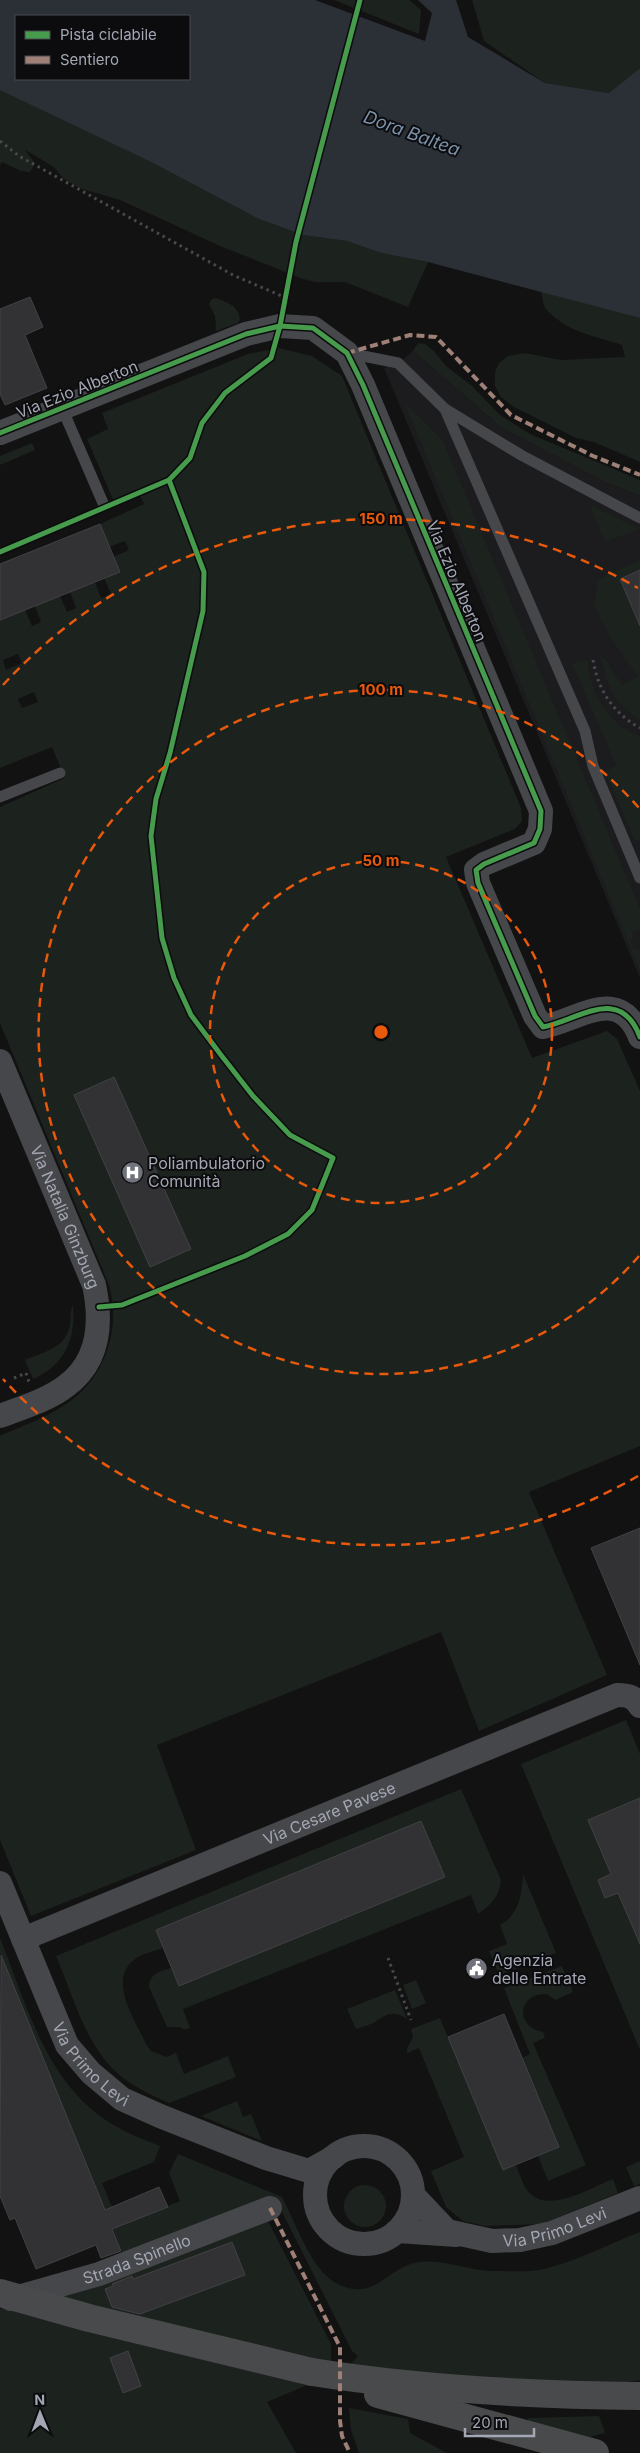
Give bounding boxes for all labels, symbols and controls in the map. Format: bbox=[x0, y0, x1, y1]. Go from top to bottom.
legend bbox=[15, 15, 190, 80]
text: Pista ciclabile bbox=[60, 25, 157, 44]
text: Sentiero bbox=[60, 50, 119, 69]
water label: Dora Baltea bbox=[361, 106, 463, 160]
street label: Via Ezio Alberton bbox=[13, 356, 141, 422]
text: 150 m bbox=[359, 509, 403, 528]
street label: Via Ezio Alberton bbox=[423, 518, 491, 644]
text: 100 m bbox=[359, 680, 403, 699]
text: 50 m bbox=[363, 851, 399, 870]
centre of rings bbox=[372, 1023, 390, 1041]
street label: Via Natalia Ginzburg bbox=[26, 1142, 104, 1292]
place label: Poliambulatorio Comunità bbox=[148, 1153, 265, 1191]
hospital icon: Poliambulatorio Comunità bbox=[120, 1160, 144, 1184]
street label: Via Cesare Pavese bbox=[260, 1777, 398, 1849]
place label: Agenzia delle Entrate bbox=[492, 1950, 586, 1988]
public building icon: Agenzia delle Entrate bbox=[464, 1957, 488, 1981]
street label: Via Primo Levi bbox=[49, 2019, 132, 2111]
street label: Via Primo Levi bbox=[502, 2202, 609, 2251]
street label: Strada Spinello bbox=[80, 2230, 194, 2288]
north arrow bbox=[15, 2388, 65, 2438]
text: N bbox=[34, 2391, 45, 2408]
scale bar bbox=[465, 2406, 534, 2438]
text: 20 m bbox=[472, 2413, 508, 2432]

